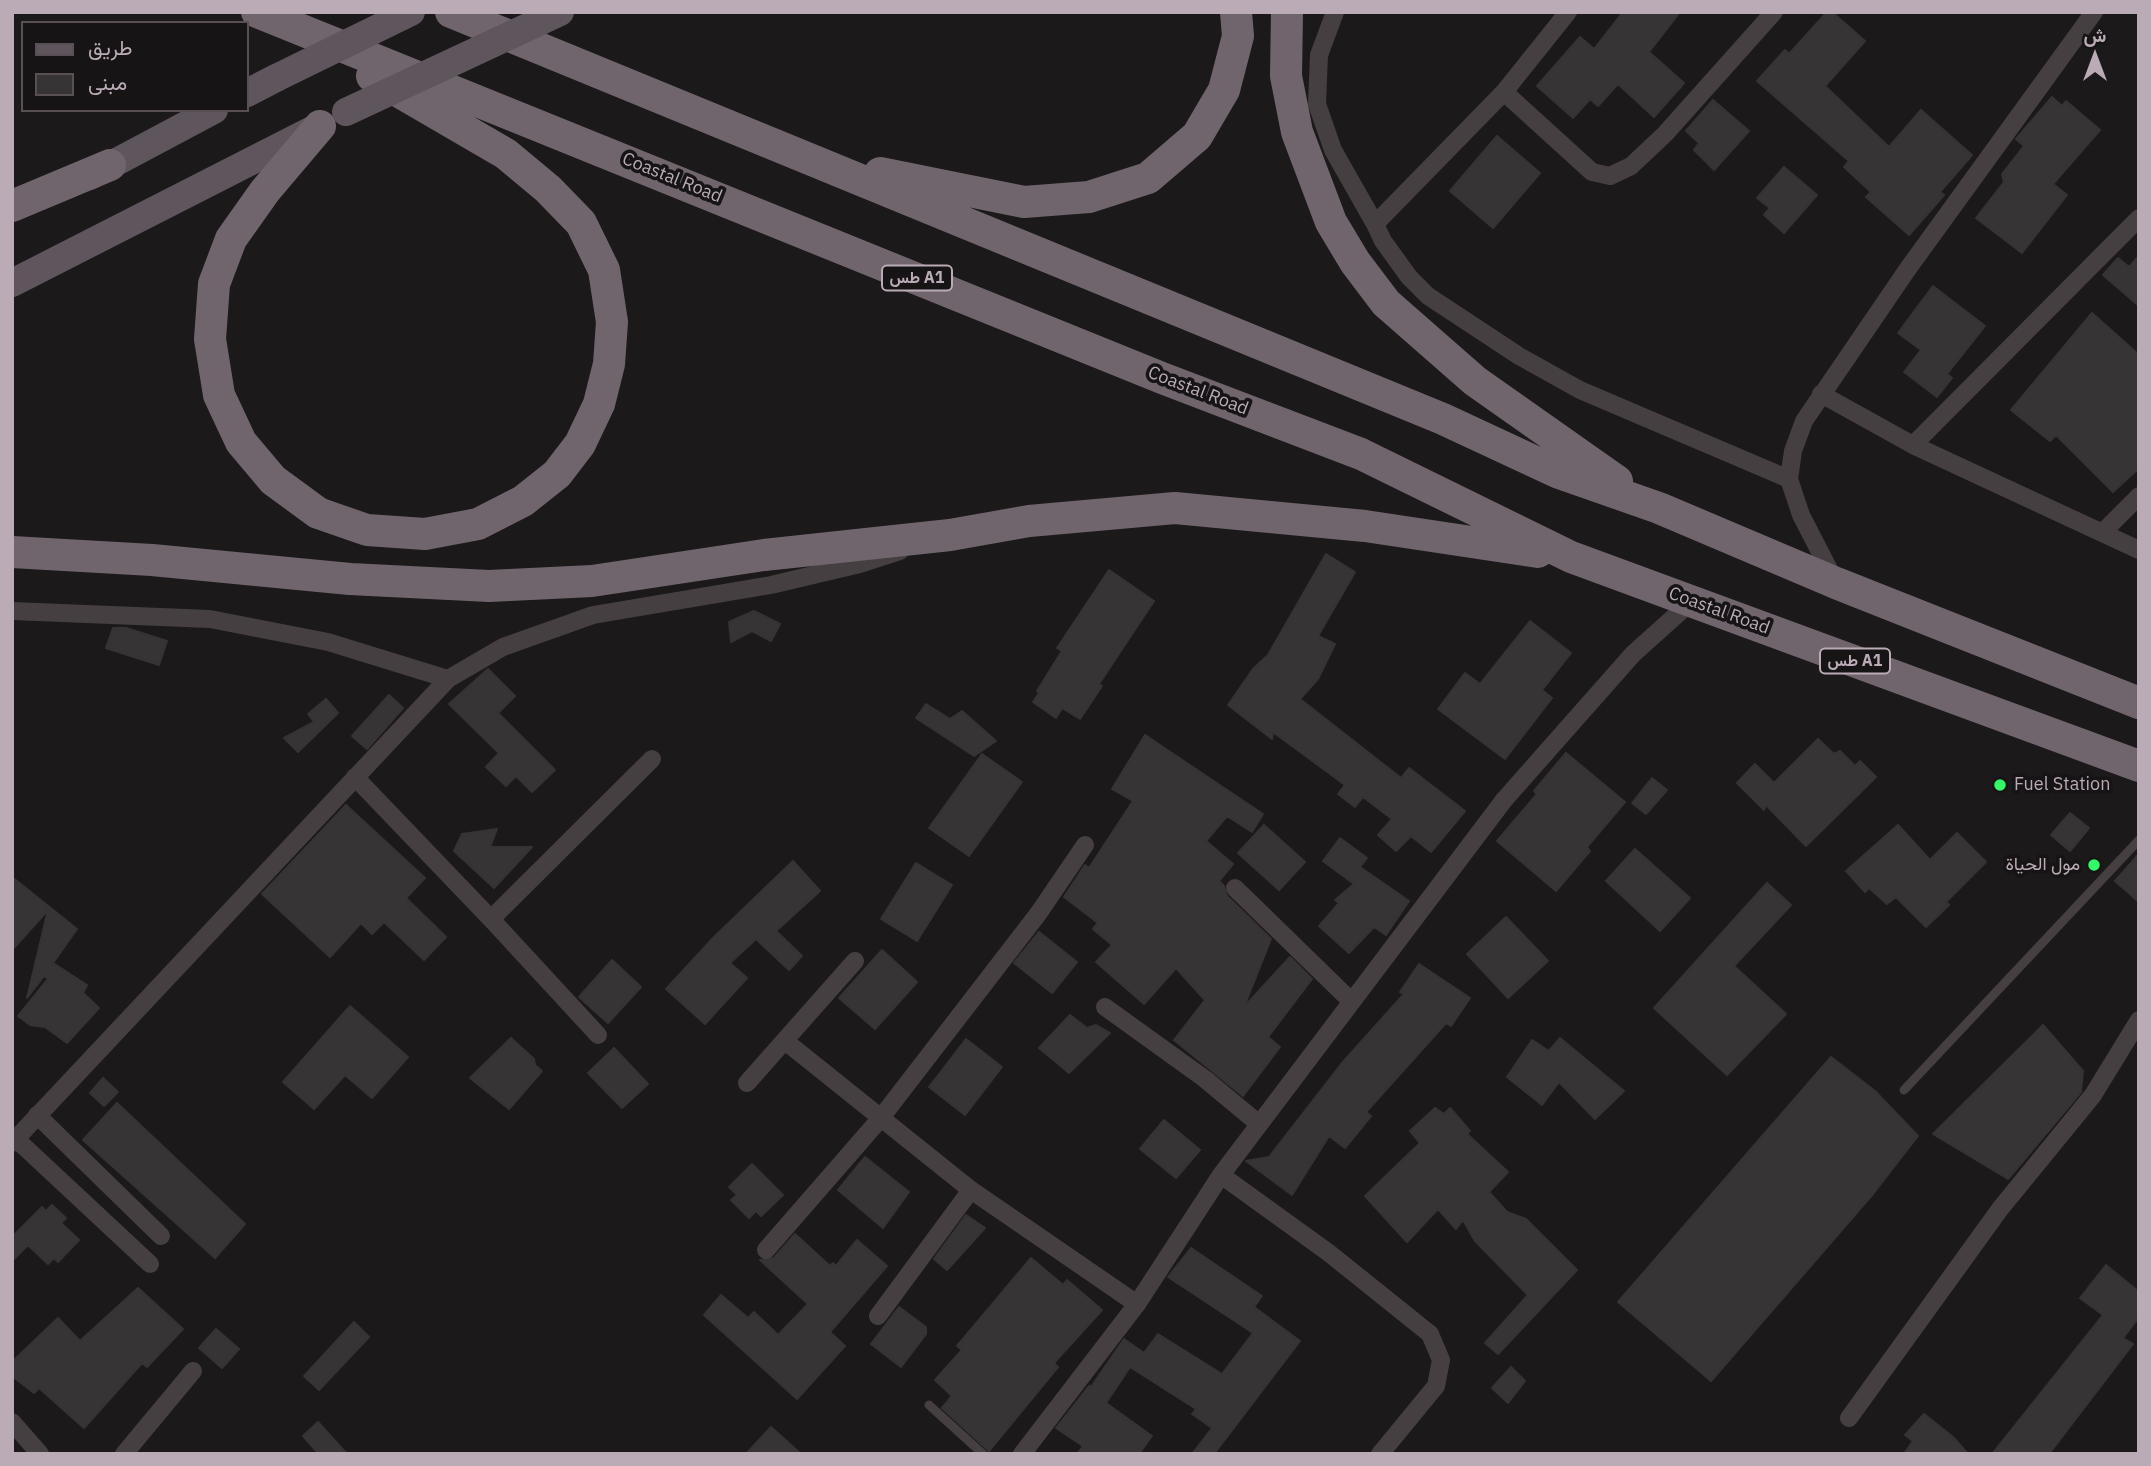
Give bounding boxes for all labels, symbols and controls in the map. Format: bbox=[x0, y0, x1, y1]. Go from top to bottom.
legend bbox=[21, 21, 248, 112]
north arrow bbox=[2060, 21, 2130, 91]
text: ش bbox=[2084, 23, 2106, 47]
text: طريق bbox=[88, 33, 133, 61]
text: مبنى bbox=[88, 68, 127, 96]
street label: Coastal Road bbox=[619, 148, 725, 208]
road number: طس A1 bbox=[882, 266, 952, 290]
street label: Coastal Road bbox=[1145, 362, 1251, 420]
street label: Coastal Road bbox=[1666, 583, 1772, 639]
road number: طس A1 bbox=[1820, 648, 1890, 674]
place label: Fuel Station bbox=[2014, 774, 2110, 796]
marker: Fuel Station bbox=[1992, 777, 2008, 793]
place label: مول الحياة bbox=[2005, 854, 2080, 876]
marker: مول الحياة bbox=[2086, 857, 2102, 873]

